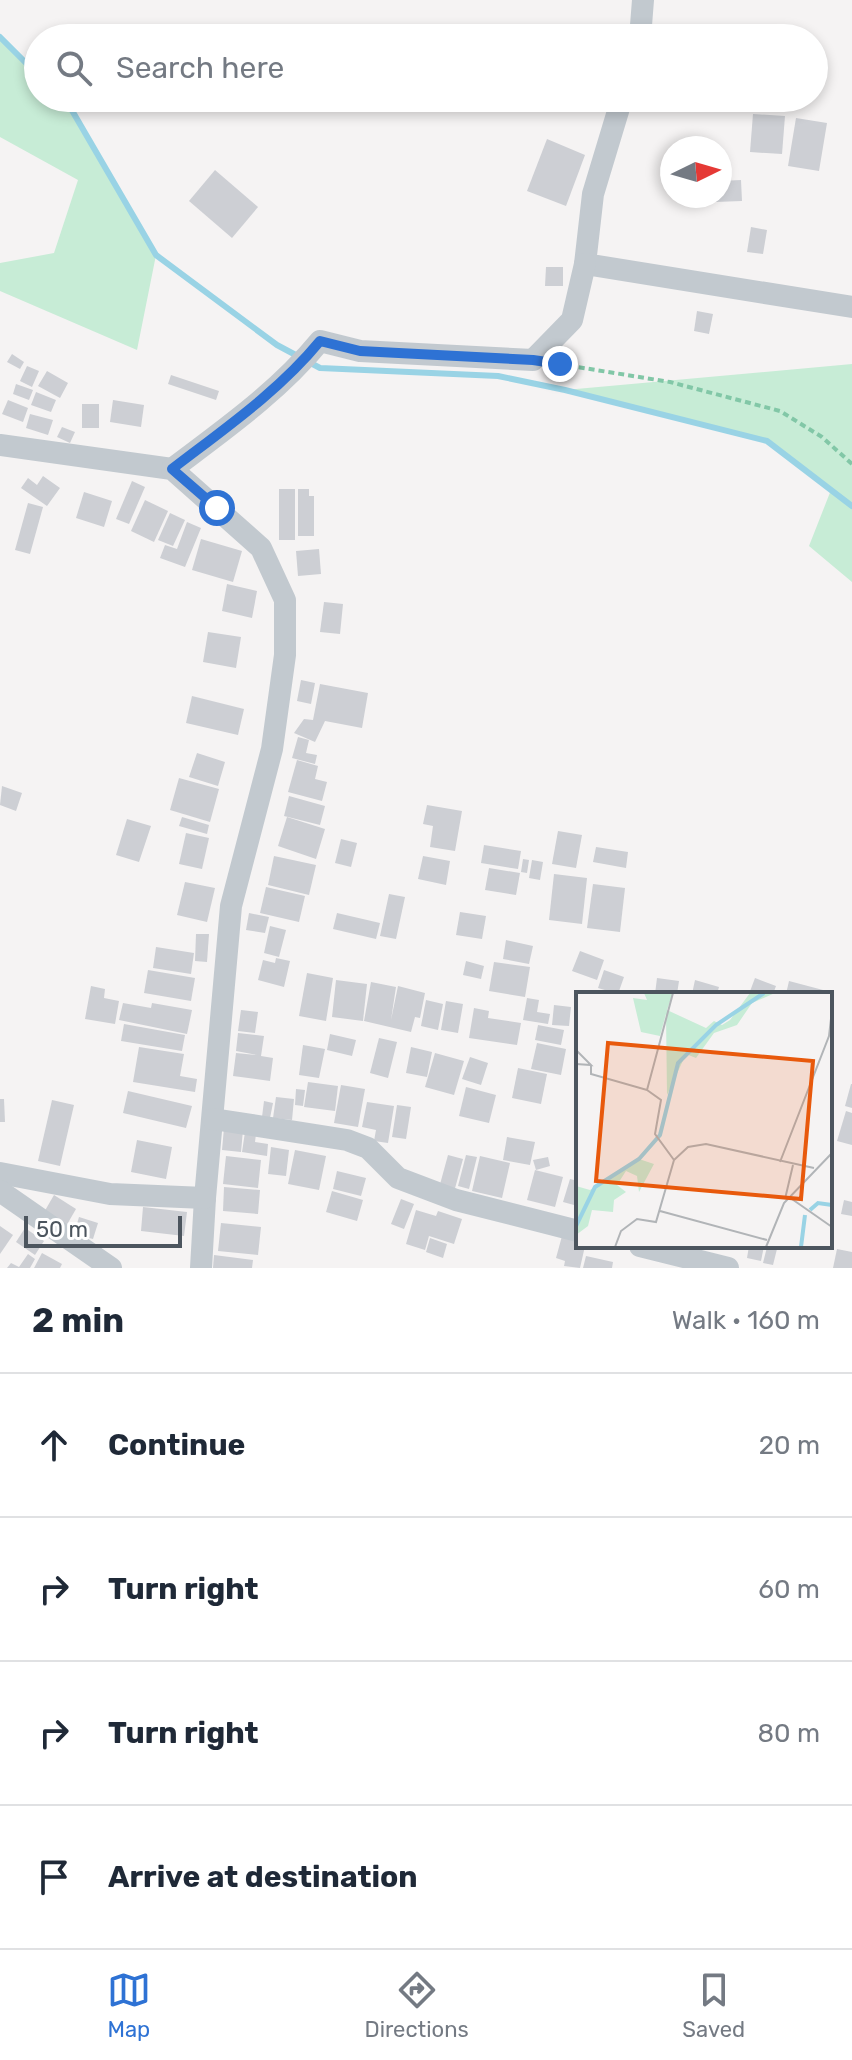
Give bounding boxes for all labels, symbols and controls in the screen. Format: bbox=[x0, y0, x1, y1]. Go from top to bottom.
search box bbox=[24, 24, 828, 112]
icon: search bbox=[52, 46, 96, 90]
text: Search here bbox=[116, 50, 284, 86]
north arrow bbox=[660, 136, 732, 208]
route end bbox=[542, 346, 578, 382]
route start bbox=[199, 490, 235, 526]
inset map bbox=[576, 992, 832, 1248]
scale bar bbox=[24, 1212, 182, 1248]
text: 50 m bbox=[36, 1216, 88, 1243]
text: 2 min bbox=[32, 1300, 124, 1341]
text: Walk · 160 m bbox=[672, 1305, 820, 1336]
icon: ahead bbox=[32, 1423, 76, 1467]
text: Continue bbox=[108, 1427, 245, 1463]
text: 20 m bbox=[759, 1430, 820, 1461]
icon: right bbox=[32, 1567, 76, 1611]
text: Turn right bbox=[108, 1571, 259, 1607]
text: 60 m bbox=[758, 1574, 820, 1605]
icon: right bbox=[32, 1711, 76, 1755]
text: Turn right bbox=[108, 1715, 259, 1751]
text: 80 m bbox=[757, 1718, 820, 1749]
icon: arrive bbox=[32, 1855, 76, 1899]
text: Arrive at destination bbox=[108, 1859, 418, 1895]
tab: Map bbox=[107, 1968, 151, 2043]
tab: Directions bbox=[364, 1968, 469, 2043]
tab: Saved bbox=[682, 1968, 745, 2043]

